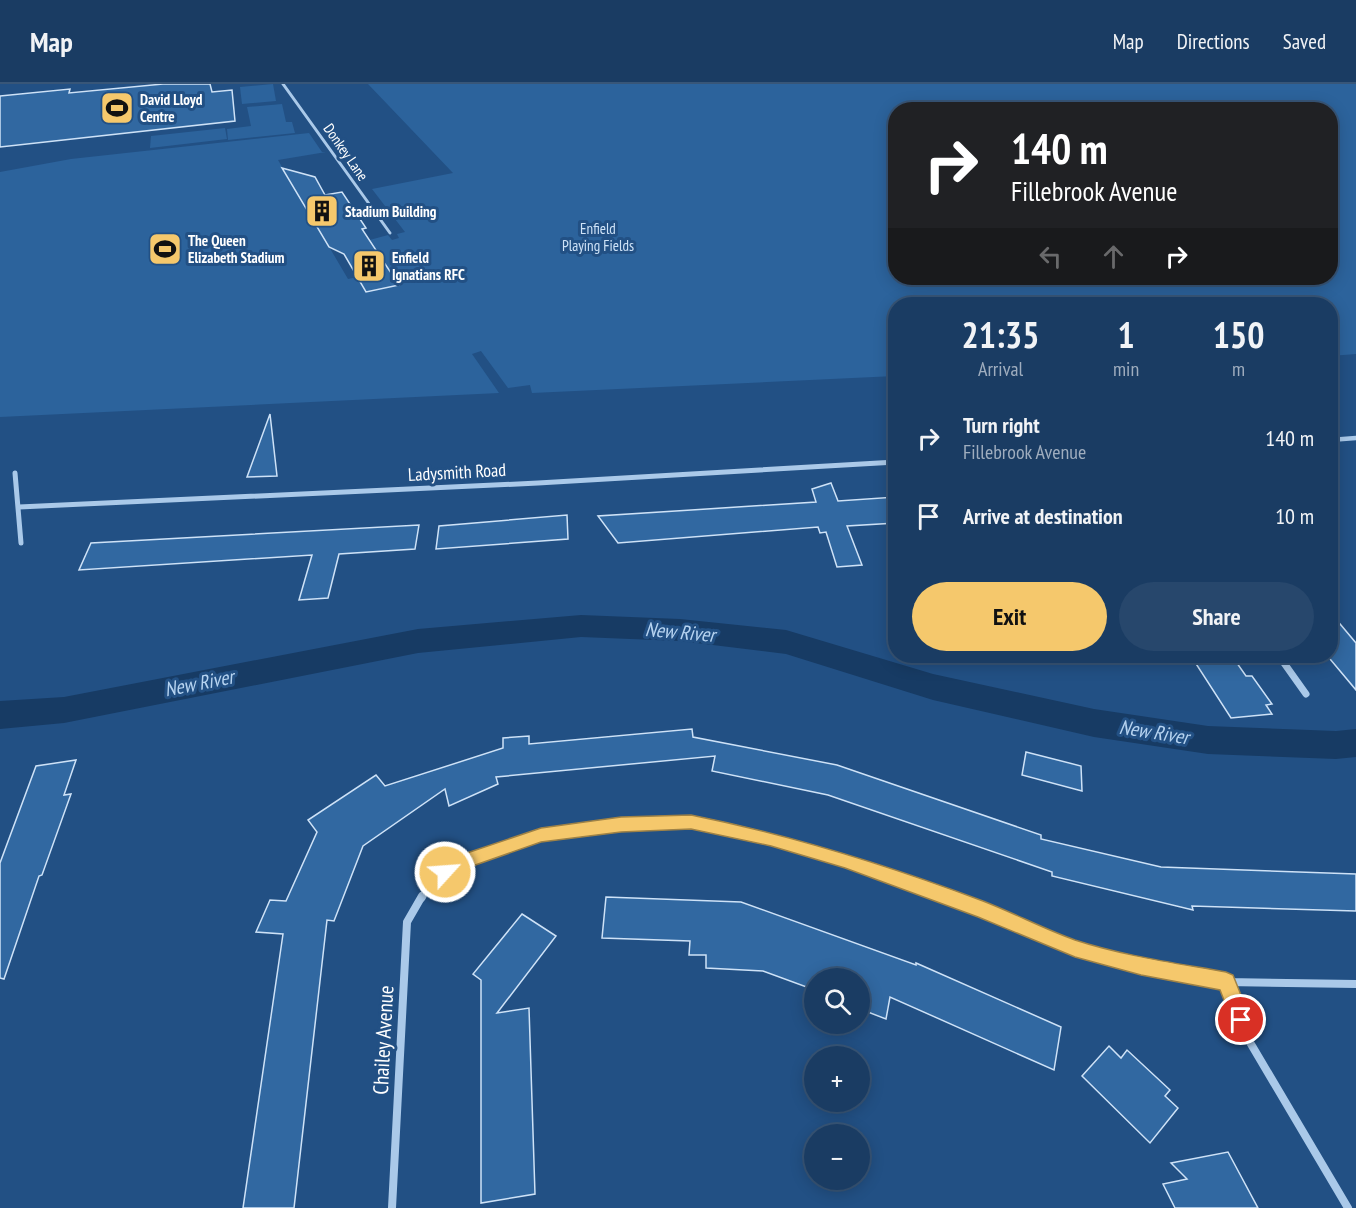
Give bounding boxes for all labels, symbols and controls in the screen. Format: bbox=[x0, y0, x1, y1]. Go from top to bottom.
text: Map bbox=[30, 23, 73, 60]
text: Map bbox=[1113, 28, 1144, 55]
text: Directions bbox=[1177, 28, 1250, 55]
text: Saved bbox=[1283, 28, 1326, 55]
sports icon: David Lloyd Centre bbox=[99, 90, 135, 126]
place label: David Lloyd Centre bbox=[140, 90, 203, 126]
street label: Donkey Lane bbox=[319, 120, 373, 184]
text: 140 m bbox=[1011, 121, 1108, 176]
icon: right bbox=[912, 126, 990, 204]
text: Fillebrook Avenue bbox=[1011, 174, 1177, 208]
building icon: Stadium Building bbox=[304, 193, 340, 229]
place label: Stadium Building bbox=[345, 202, 437, 221]
park label: Enfield Playing Fields bbox=[562, 219, 634, 255]
sports icon: The Queen Elizabeth Stadium bbox=[147, 231, 183, 267]
place label: The Queen Elizabeth Stadium bbox=[188, 231, 285, 267]
icon: left bbox=[1034, 240, 1067, 273]
icon: ahead bbox=[1097, 240, 1130, 273]
icon: right bbox=[1160, 240, 1193, 273]
building icon: Enfield Ignatians RFC bbox=[351, 248, 387, 284]
place label: Enfield Ignatians RFC bbox=[392, 248, 465, 284]
text: 21:35 bbox=[962, 311, 1039, 358]
text: 1 bbox=[1117, 311, 1135, 358]
text: 150 bbox=[1213, 311, 1264, 358]
text: Arrival bbox=[978, 356, 1023, 382]
text: min bbox=[1113, 356, 1139, 382]
text: m bbox=[1232, 356, 1245, 382]
text: Turn right bbox=[963, 411, 1040, 439]
icon: right bbox=[912, 422, 945, 455]
text: 140 m bbox=[1265, 424, 1314, 452]
text: Fillebrook Avenue bbox=[963, 439, 1086, 465]
street label: Ladysmith Road bbox=[407, 458, 507, 486]
icon: arrive bbox=[912, 500, 945, 533]
text: Arrive at destination bbox=[963, 502, 1123, 530]
text: 10 m bbox=[1275, 502, 1314, 530]
button: Exit bbox=[912, 582, 1107, 651]
button: Share bbox=[1119, 582, 1314, 651]
water label: New River bbox=[644, 616, 718, 648]
water label: New River bbox=[162, 663, 238, 702]
water label: New River bbox=[1117, 714, 1193, 751]
position arrow bbox=[413, 840, 477, 904]
map controls bbox=[804, 968, 870, 1190]
button: search bbox=[804, 968, 870, 1034]
street label: Chailey Avenue bbox=[367, 985, 399, 1095]
pin bbox=[1215, 994, 1266, 1045]
icon: arrive bbox=[1224, 1003, 1257, 1036]
button: + bbox=[804, 1046, 870, 1112]
button: − bbox=[804, 1124, 870, 1190]

